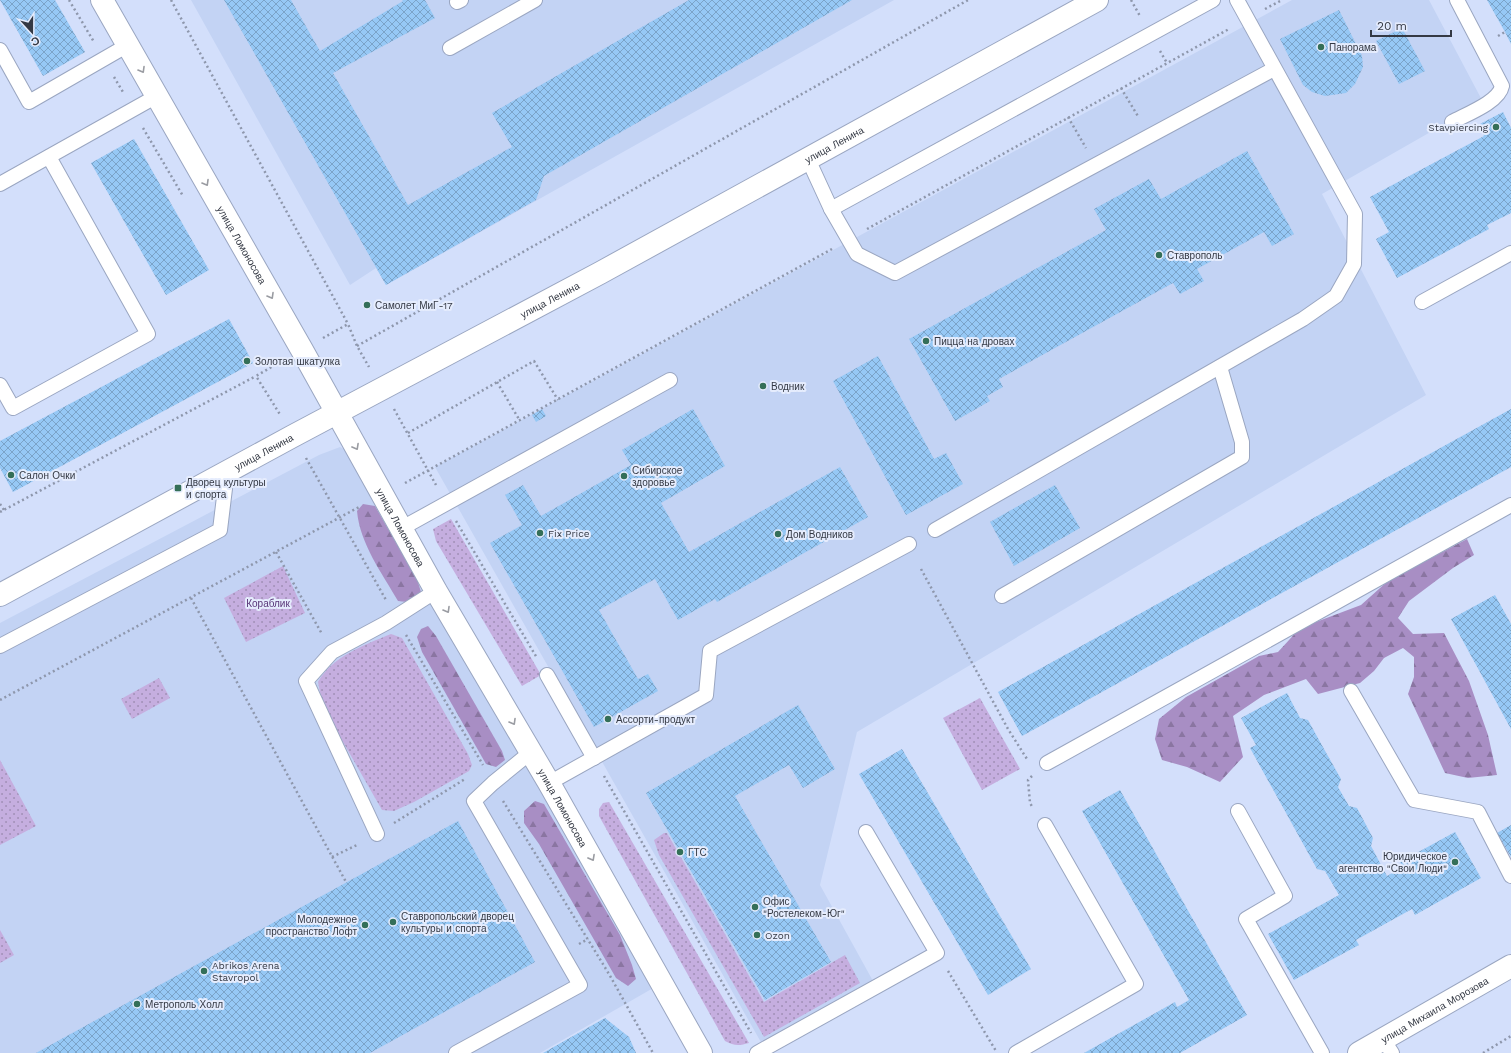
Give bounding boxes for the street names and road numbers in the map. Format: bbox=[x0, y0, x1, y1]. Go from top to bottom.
street label: улица Ленина bbox=[803, 124, 866, 165]
street label: улица Ломоносова bbox=[215, 204, 269, 286]
street label: улица Ленина bbox=[518, 279, 581, 320]
street label: улица Ленина bbox=[232, 431, 295, 472]
street label: улица Ломоносова bbox=[374, 486, 427, 569]
street label: улица Ломоносова bbox=[536, 767, 590, 849]
street label: улица Михаила Морозова bbox=[1379, 975, 1490, 1045]

